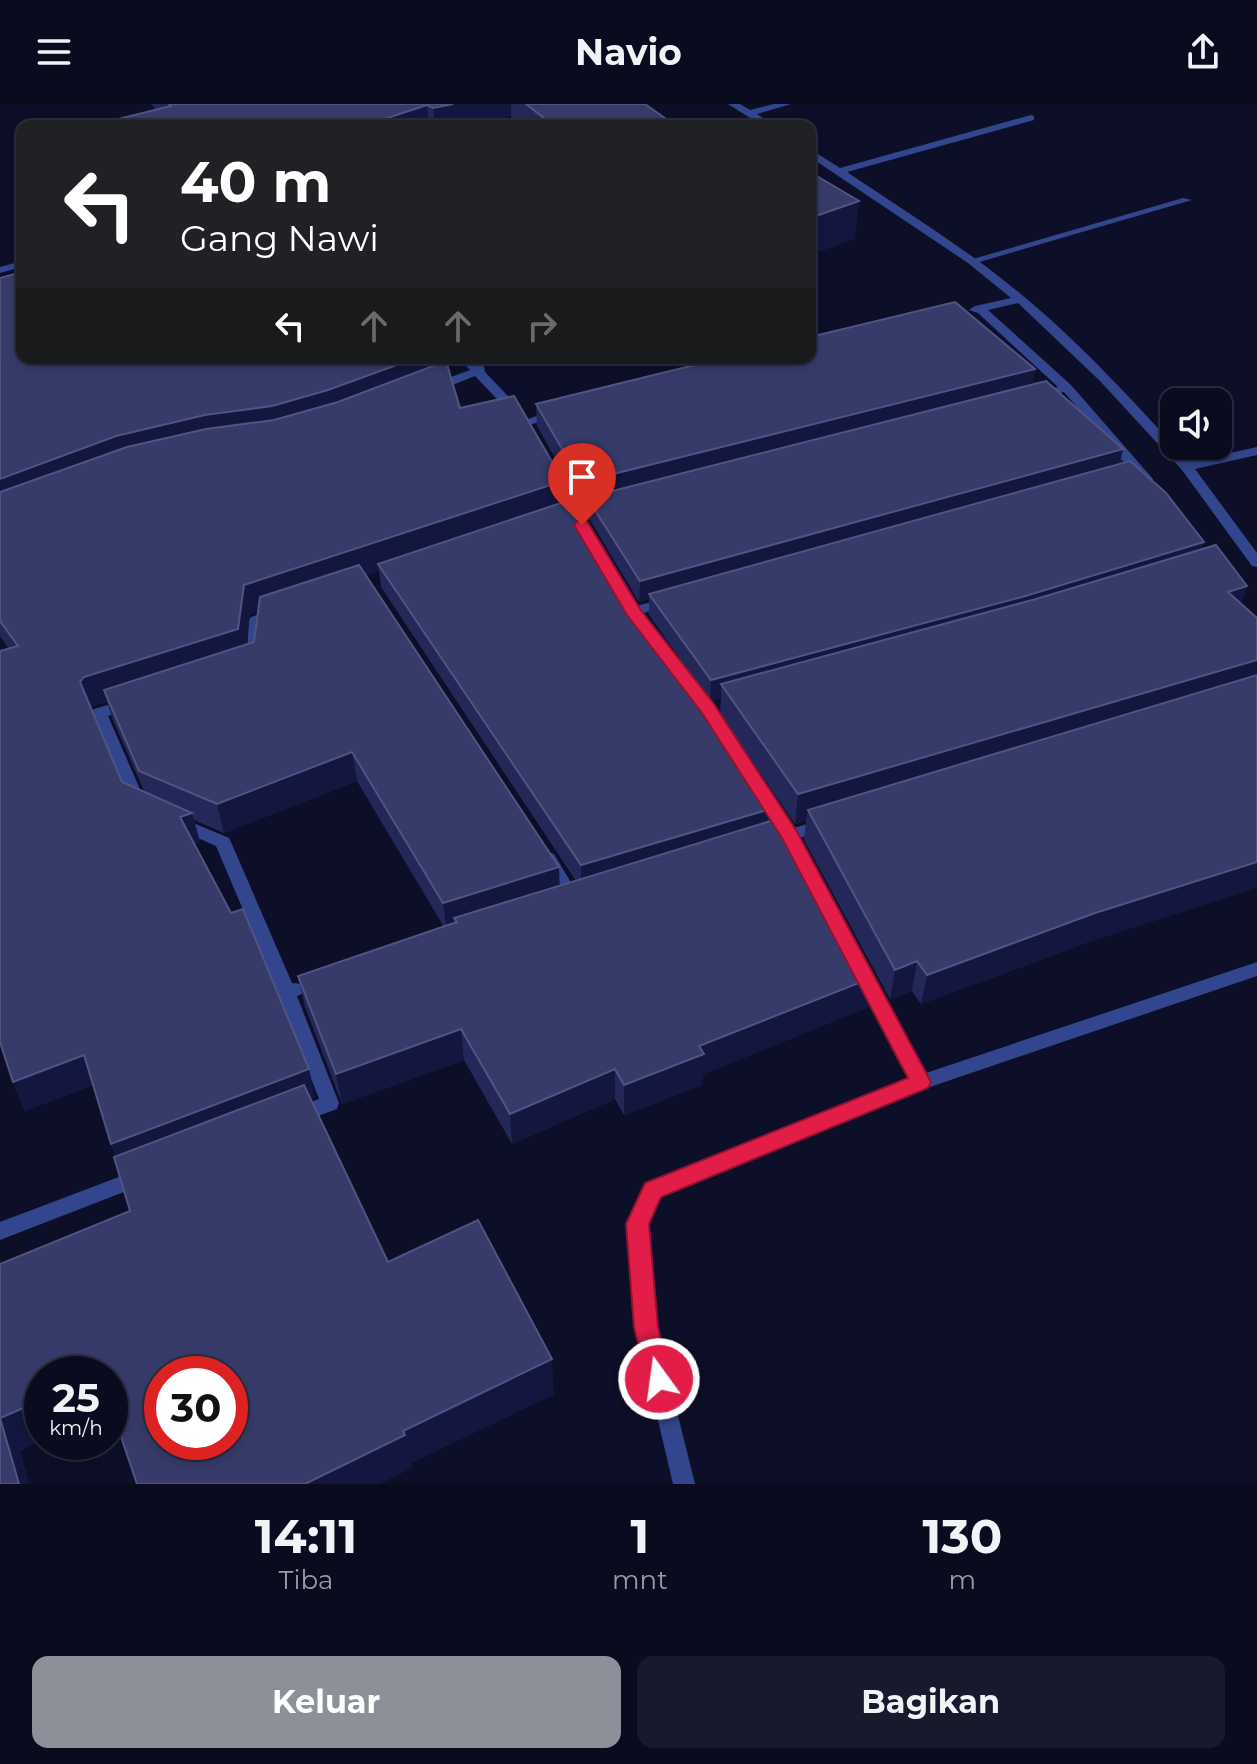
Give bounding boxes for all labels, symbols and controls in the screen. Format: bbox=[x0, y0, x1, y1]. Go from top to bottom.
icon: menu bbox=[32, 30, 76, 74]
text: Navio bbox=[575, 30, 682, 74]
icon: share bbox=[1181, 30, 1225, 74]
text: 40 m bbox=[180, 148, 331, 216]
icon: left bbox=[48, 152, 152, 256]
text: Gang Nawi bbox=[180, 216, 379, 260]
icon: left bbox=[268, 304, 312, 348]
icon: ahead bbox=[352, 304, 396, 348]
icon: ahead bbox=[436, 304, 480, 348]
icon: right bbox=[520, 304, 564, 348]
map controls bbox=[1160, 388, 1232, 460]
button: sound bbox=[1160, 388, 1232, 460]
pin bbox=[548, 443, 616, 525]
icon: arrive bbox=[560, 455, 604, 499]
position arrow bbox=[617, 1337, 701, 1421]
speed limit sign: 30 bbox=[144, 1356, 248, 1460]
text: 25 bbox=[52, 1373, 100, 1422]
text: km/h bbox=[49, 1416, 103, 1440]
text: 14:11 bbox=[255, 1507, 357, 1565]
text: 1 bbox=[630, 1507, 649, 1565]
text: 130 bbox=[922, 1507, 1002, 1565]
text: Tiba bbox=[279, 1564, 333, 1596]
text: mnt bbox=[612, 1564, 668, 1596]
text: m bbox=[949, 1564, 976, 1596]
button: Keluar bbox=[32, 1656, 621, 1748]
button: Bagikan bbox=[637, 1656, 1225, 1748]

